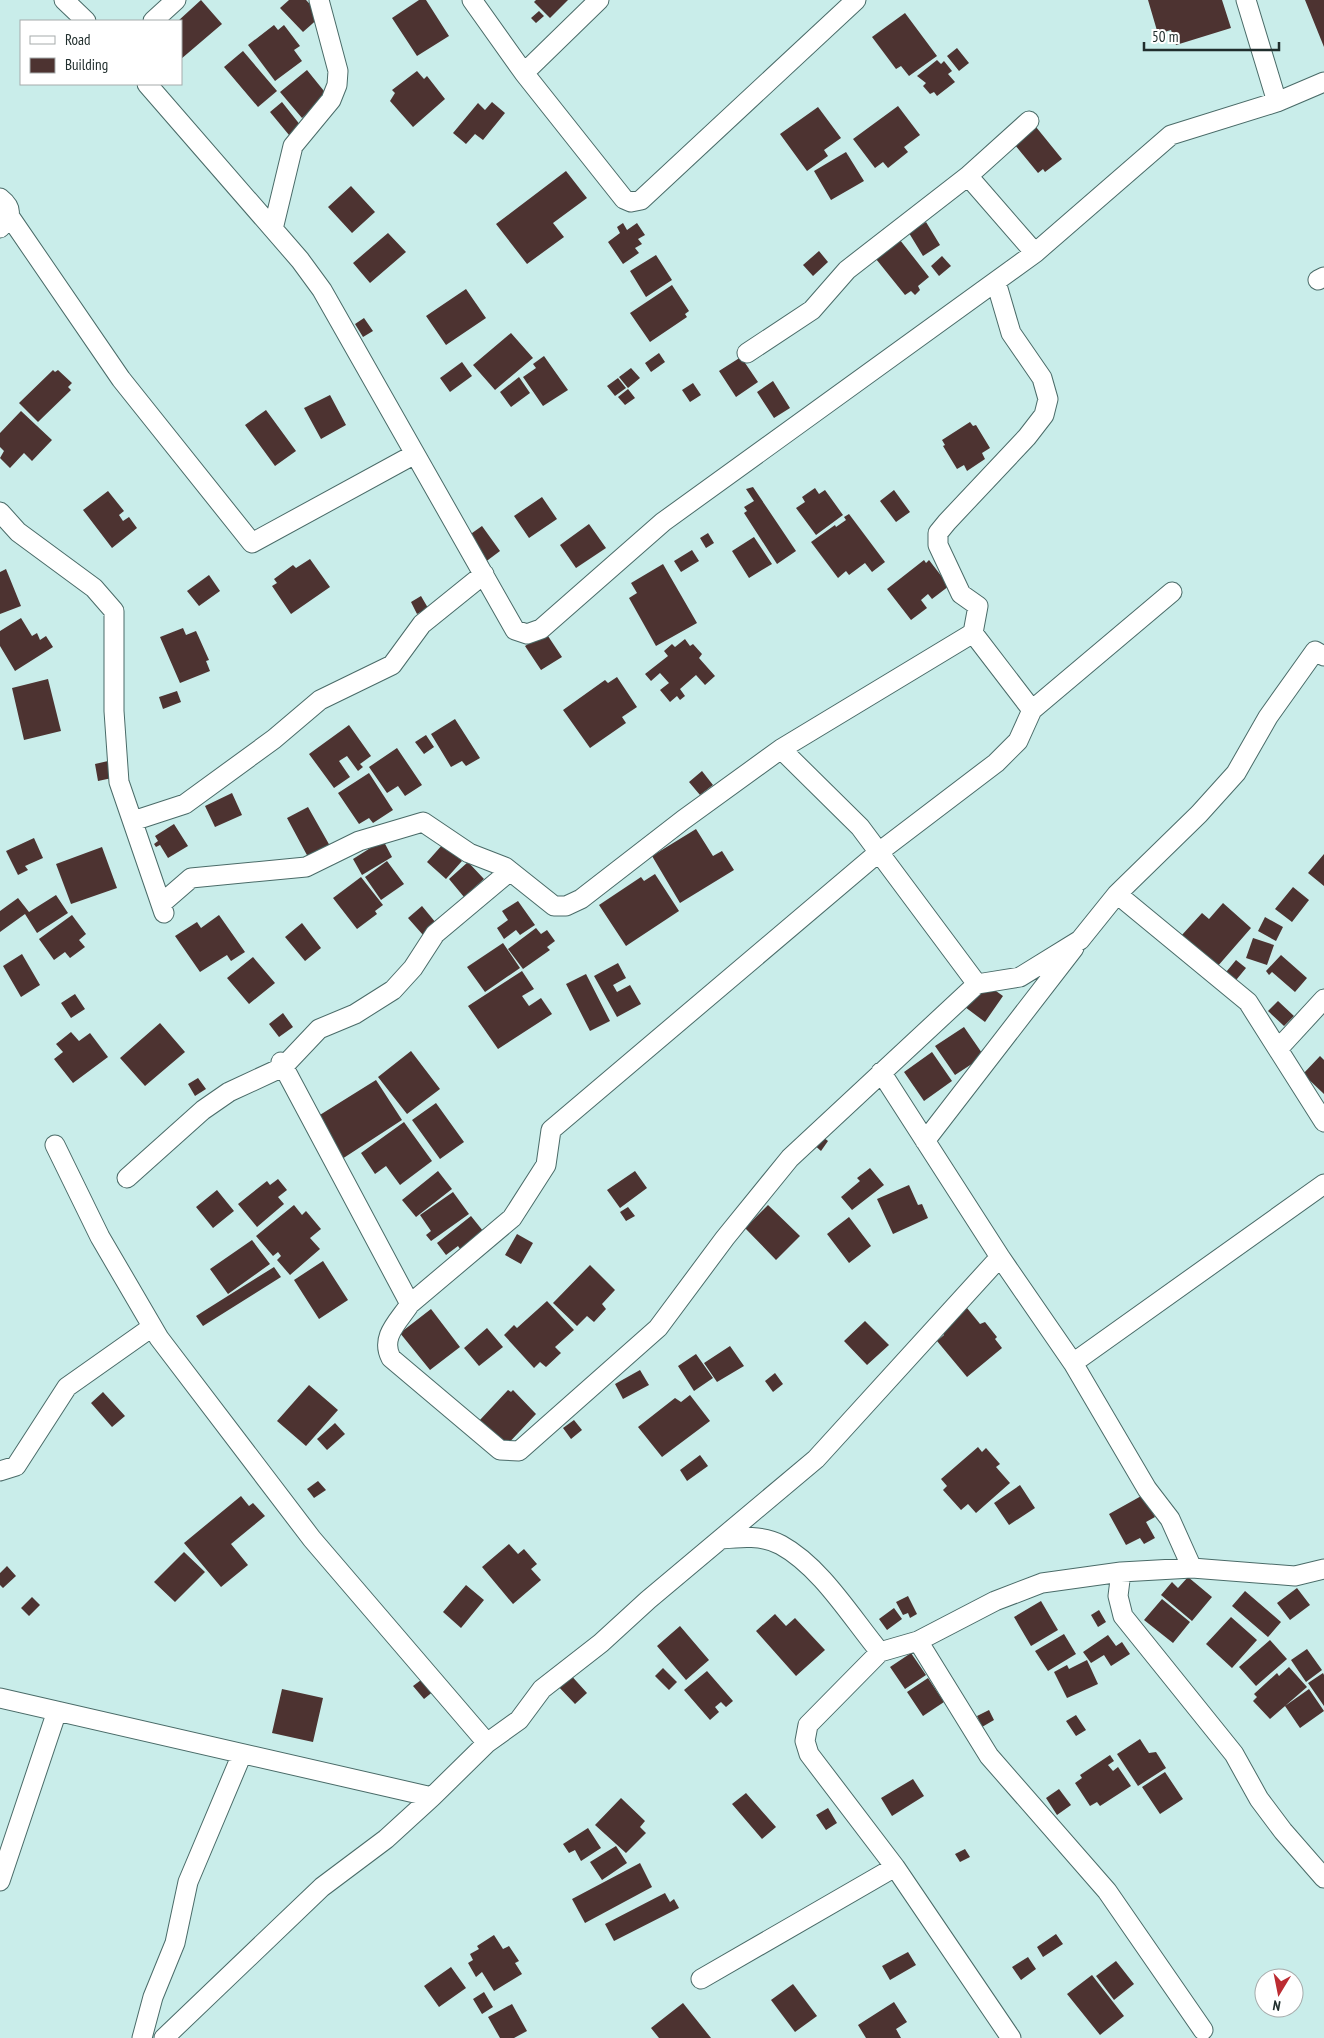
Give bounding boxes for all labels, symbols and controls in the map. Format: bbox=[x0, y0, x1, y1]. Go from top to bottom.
legend bbox=[20, 20, 182, 85]
scale bar bbox=[1144, 20, 1279, 52]
text: 50 m bbox=[1152, 27, 1178, 46]
text: Road bbox=[65, 30, 91, 49]
text: Building bbox=[65, 55, 108, 74]
north arrow bbox=[1254, 1968, 1304, 2018]
text: N bbox=[1271, 1996, 1282, 2015]

